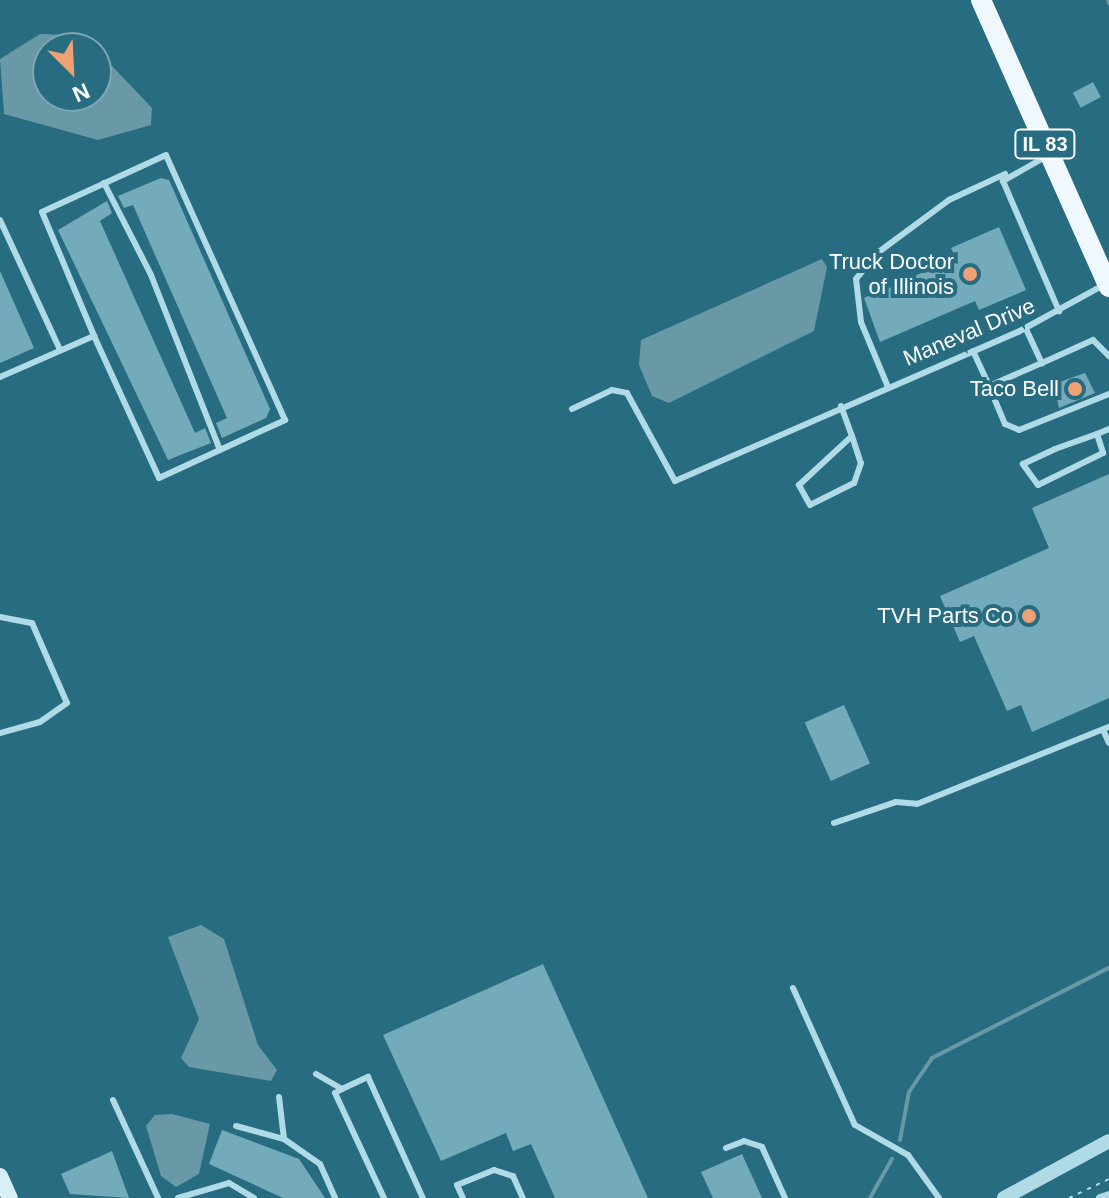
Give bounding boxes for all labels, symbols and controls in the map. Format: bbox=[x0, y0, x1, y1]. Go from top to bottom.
north arrow bbox=[32, 32, 112, 112]
text: N bbox=[69, 78, 94, 107]
road number: IL 83 bbox=[1013, 128, 1077, 160]
place label: Truck Doctor of Illinois bbox=[829, 248, 954, 300]
marker: Truck Doctor of Illinois bbox=[961, 265, 979, 283]
street label: Maneval Drive bbox=[899, 292, 1039, 372]
place label: Taco Bell bbox=[970, 376, 1059, 402]
marker: Taco Bell bbox=[1066, 380, 1084, 398]
place label: TVH Parts Co bbox=[877, 603, 1013, 629]
marker: TVH Parts Co bbox=[1020, 607, 1038, 625]

